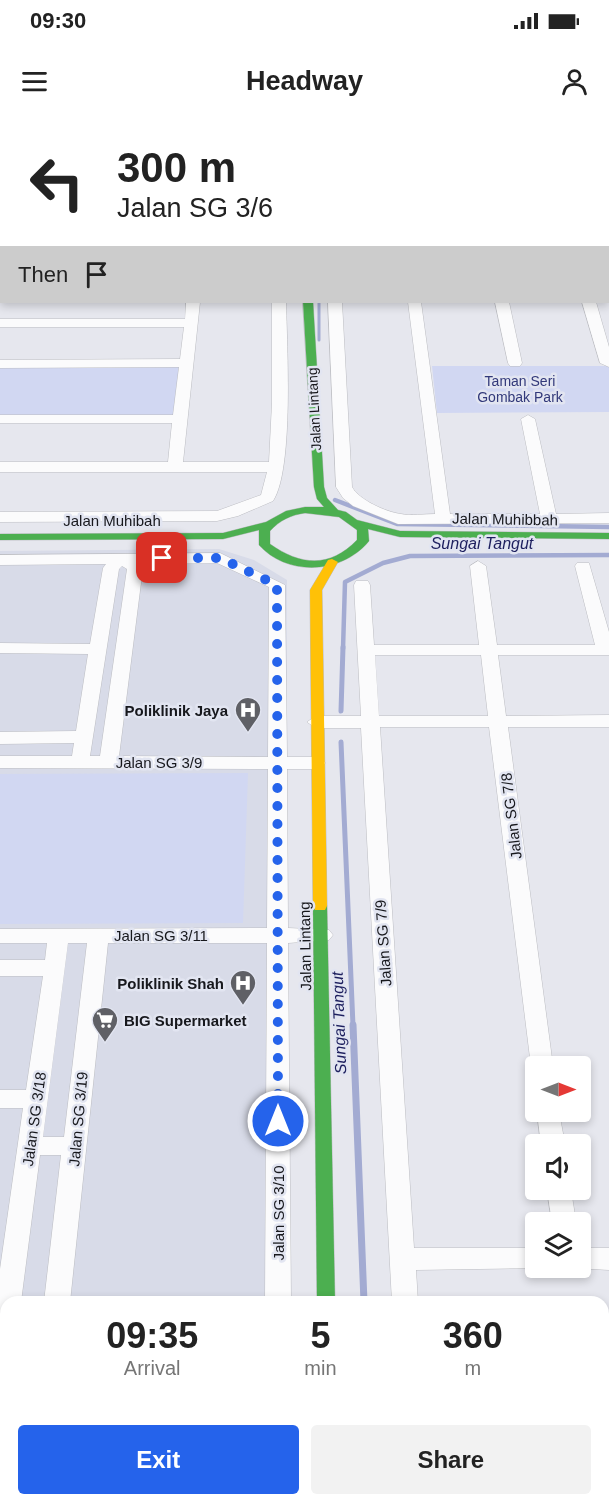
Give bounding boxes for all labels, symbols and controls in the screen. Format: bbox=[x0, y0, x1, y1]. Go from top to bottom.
text: 09:30 bbox=[30, 8, 86, 33]
icon: menu bbox=[18, 65, 51, 98]
icon: person bbox=[558, 65, 591, 98]
text: Headway bbox=[246, 66, 363, 96]
icon: left bbox=[18, 144, 96, 222]
text: 300 m bbox=[117, 144, 236, 191]
text: Jalan SG 3/6 bbox=[117, 193, 273, 223]
icon: arrive bbox=[80, 258, 113, 291]
text: Then bbox=[18, 262, 68, 287]
street label: Jalan Lintang bbox=[304, 367, 324, 451]
park label: Taman Seri Gombak Park bbox=[477, 373, 564, 405]
street label: Jalan Muhibbah bbox=[452, 510, 558, 528]
street label: Jalan Muhibah bbox=[63, 512, 161, 529]
pin bbox=[136, 532, 187, 583]
water label: Sungai Tangut bbox=[431, 535, 534, 552]
icon: arrive bbox=[145, 541, 178, 574]
hospital icon: Poliklinik Jaya bbox=[233, 695, 263, 733]
place label: Poliklinik Jaya bbox=[125, 702, 229, 719]
street label: Jalan SG 3/9 bbox=[116, 754, 202, 771]
street label: Jalan SG 7/8 bbox=[497, 772, 525, 860]
street label: Jalan SG 7/9 bbox=[371, 899, 395, 987]
street label: Jalan Lintang bbox=[296, 901, 314, 991]
street label: Jalan SG 3/11 bbox=[114, 927, 208, 944]
hospital icon: Poliklinik Shah bbox=[228, 968, 258, 1006]
water label: Sungai Tangut bbox=[329, 971, 349, 1075]
place label: Poliklinik Shah bbox=[117, 975, 224, 992]
supermarket icon: BIG Supermarket bbox=[90, 1005, 120, 1043]
place label: BIG Supermarket bbox=[124, 1012, 247, 1029]
north arrow bbox=[525, 1056, 591, 1122]
map controls bbox=[525, 1056, 591, 1278]
street label: Jalan SG 3/18 bbox=[19, 1071, 49, 1167]
street label: Jalan SG 3/19 bbox=[65, 1071, 91, 1167]
position arrow bbox=[246, 1089, 310, 1153]
button: sound bbox=[525, 1134, 591, 1200]
street label: Jalan SG 3/10 bbox=[270, 1165, 287, 1261]
button: layers bbox=[525, 1212, 591, 1278]
text: 09:35 bbox=[106, 1315, 198, 1356]
text: 5 bbox=[310, 1315, 330, 1356]
text: 360 bbox=[443, 1315, 503, 1356]
text: Arrival bbox=[124, 1357, 181, 1379]
text: min bbox=[304, 1357, 337, 1379]
text: m bbox=[464, 1357, 481, 1379]
button: Exit bbox=[18, 1425, 299, 1494]
button: Share bbox=[311, 1425, 591, 1494]

